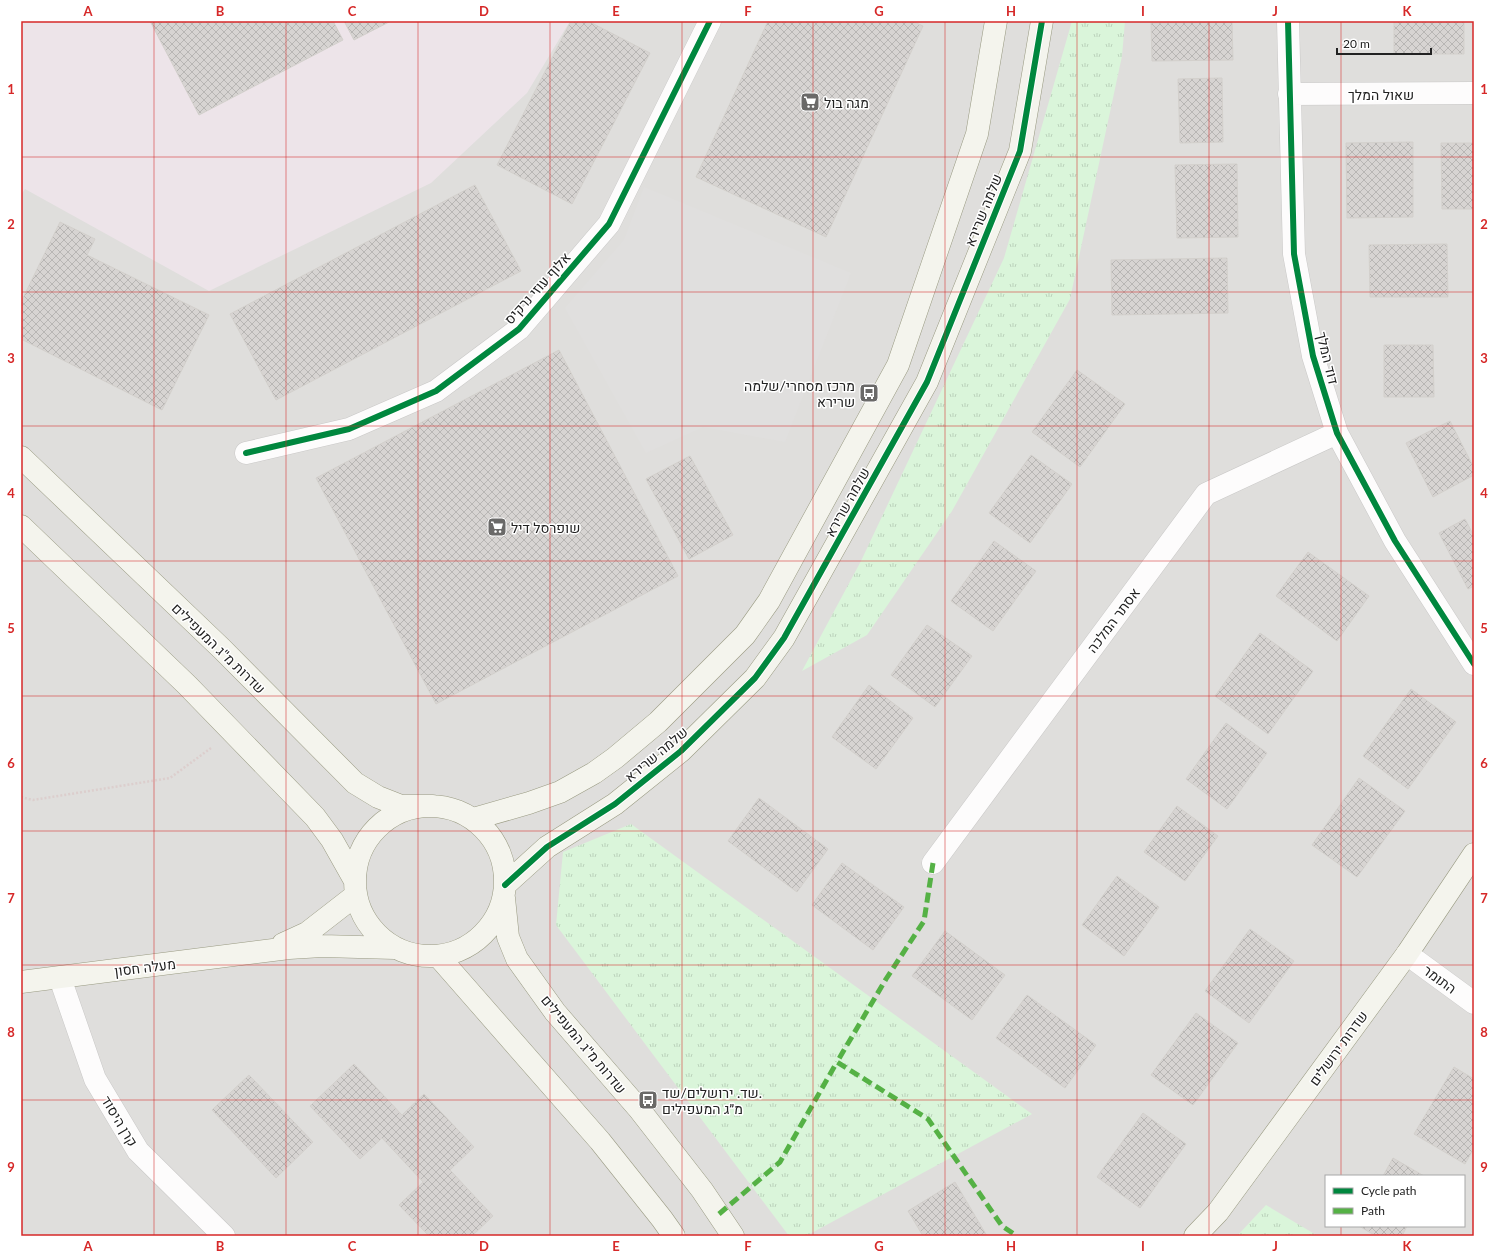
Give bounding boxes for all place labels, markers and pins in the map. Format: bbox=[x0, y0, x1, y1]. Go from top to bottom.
supermarket icon: מגה בול bbox=[799, 91, 821, 113]
place label: מגה בול bbox=[824, 94, 869, 111]
place label: מרכז מסחרי/שלמה שרירא bbox=[744, 377, 855, 410]
bus stop icon: מרכז מסחרי/שלמה שרירא bbox=[858, 382, 880, 404]
supermarket icon: שופרסל דיל bbox=[486, 516, 508, 538]
place label: שופרסל דיל bbox=[511, 519, 580, 536]
place label: שד. ירושלים/שד. מ״ג המעפילים bbox=[662, 1084, 762, 1117]
bus stop icon: שד. ירושלים/שד. מ״ג המעפילים bbox=[637, 1089, 659, 1111]

